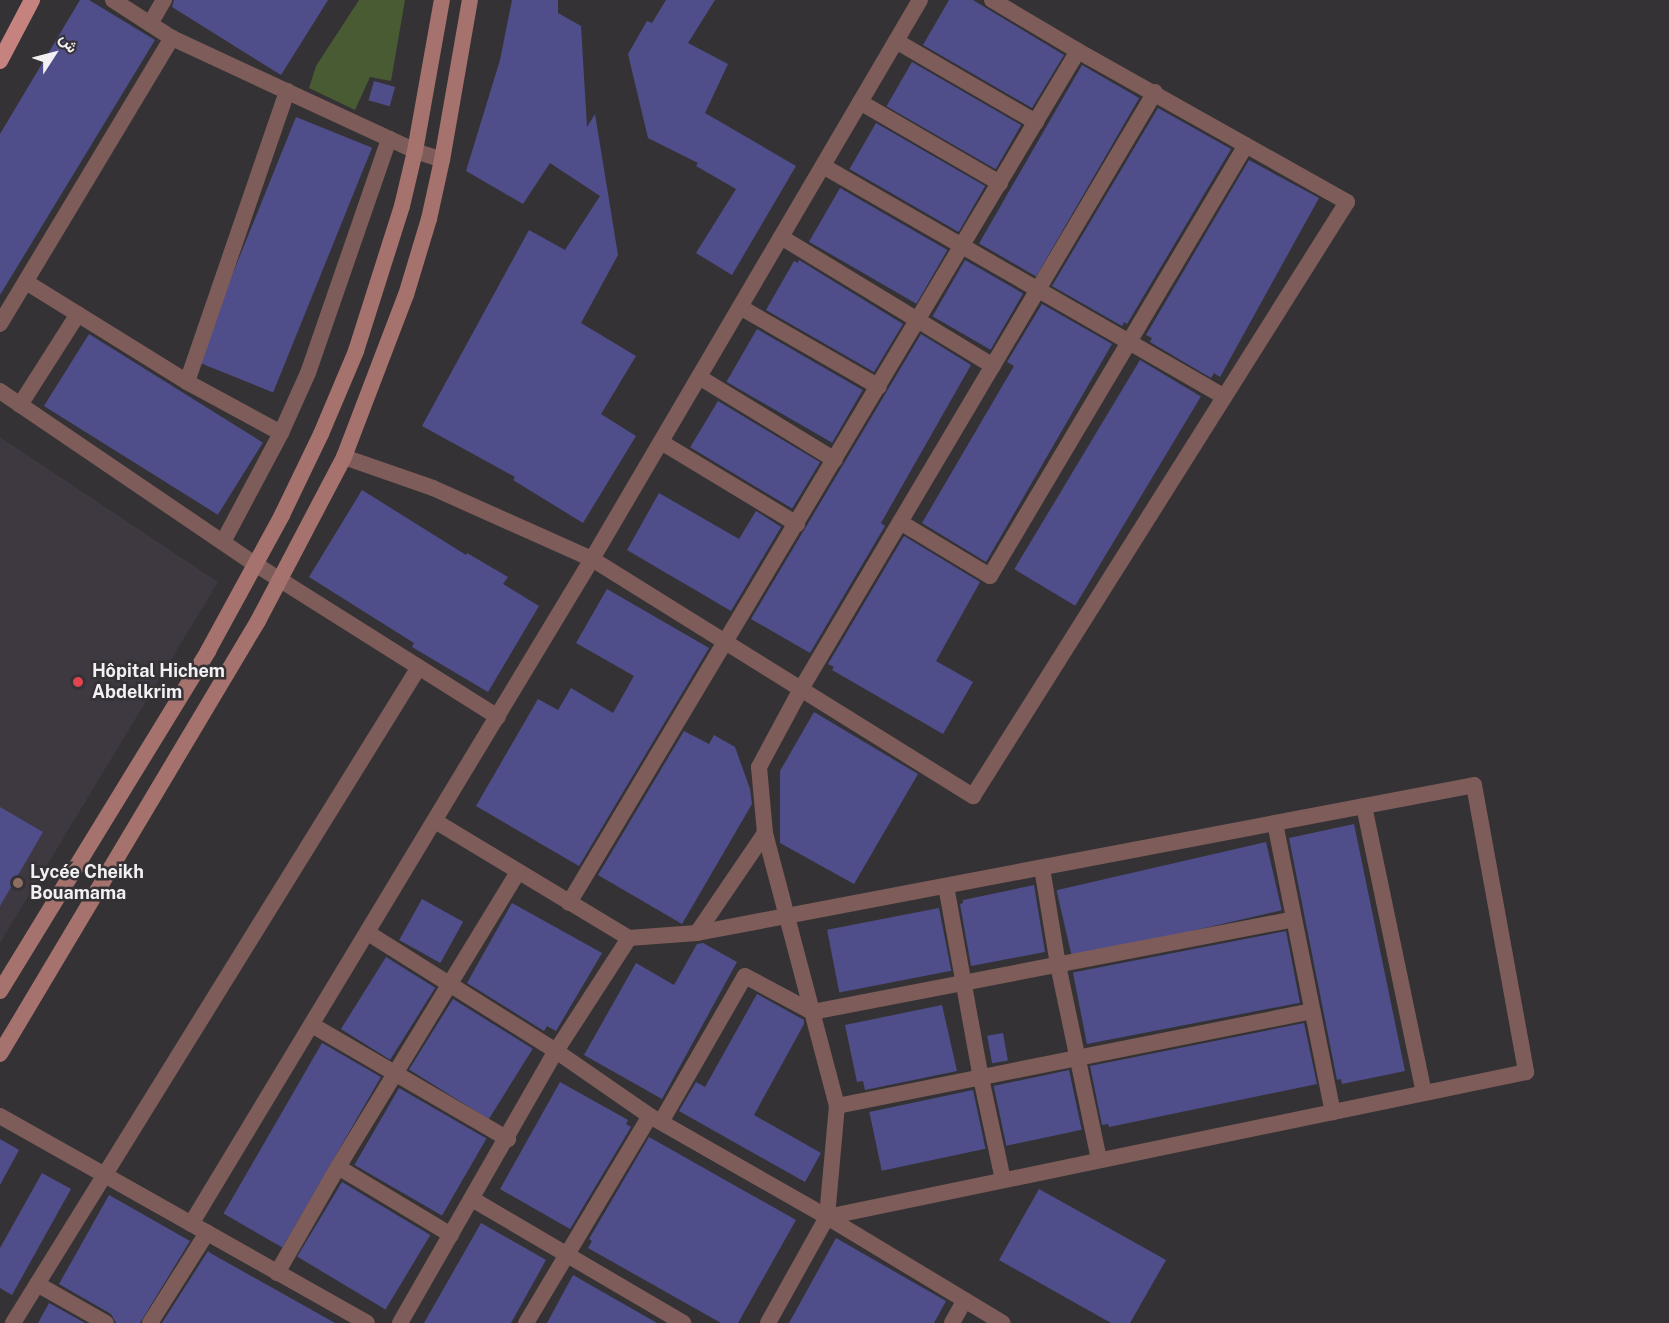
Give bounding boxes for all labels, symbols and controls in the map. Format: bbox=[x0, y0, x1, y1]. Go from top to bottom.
north arrow bbox=[24, 24, 84, 84]
text: ش bbox=[56, 30, 82, 56]
place label: Hôpital Hichem Abdelkrim bbox=[92, 661, 225, 704]
marker: Hôpital Hichem Abdelkrim bbox=[69, 673, 87, 691]
place label: Lycée Cheikh Bouamama bbox=[30, 862, 144, 904]
marker: Lycée Cheikh Bouamama bbox=[11, 876, 25, 890]

